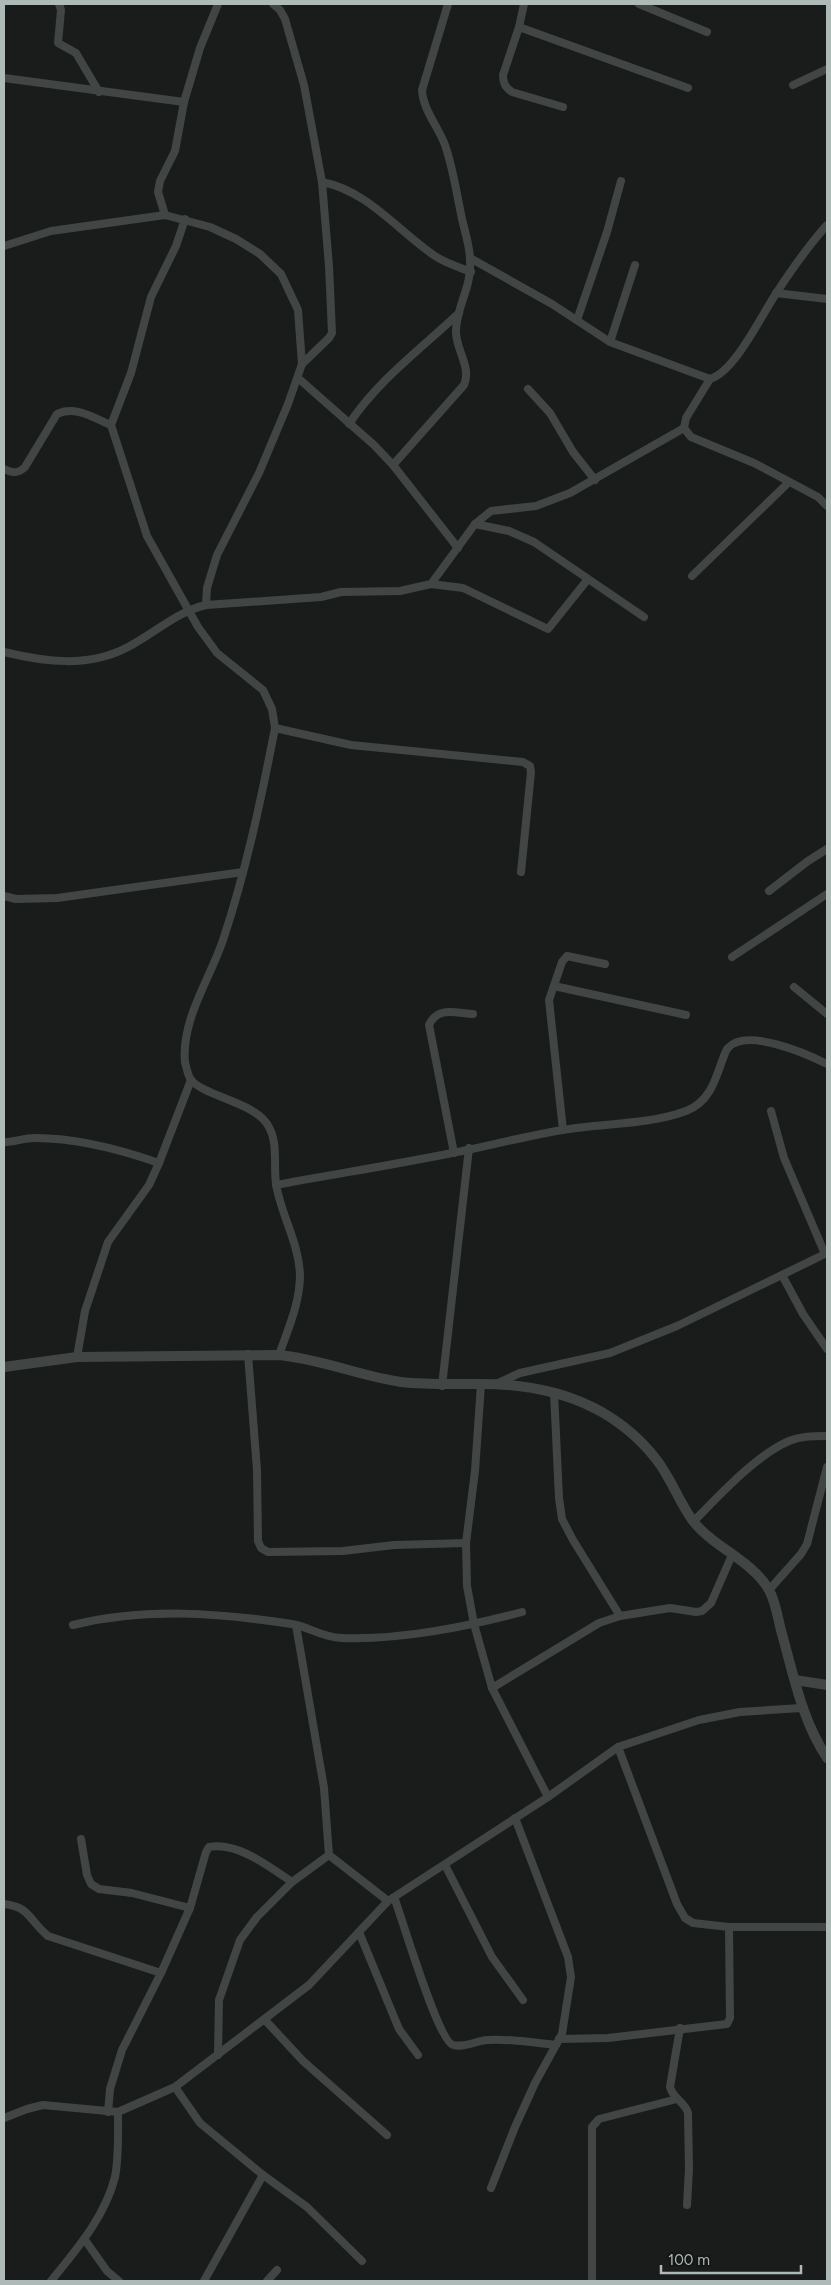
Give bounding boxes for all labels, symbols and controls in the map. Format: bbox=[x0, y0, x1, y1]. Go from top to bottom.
scale bar bbox=[661, 2242, 801, 2274]
text: 100 m bbox=[668, 2251, 710, 2269]

